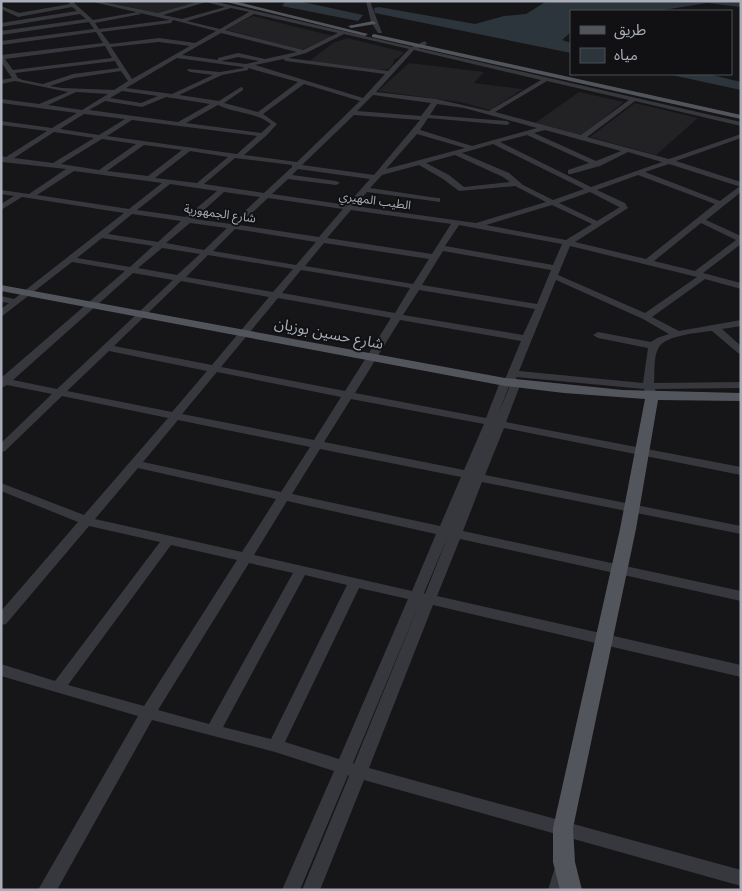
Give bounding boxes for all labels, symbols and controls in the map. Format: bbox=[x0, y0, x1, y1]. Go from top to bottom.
legend bbox=[570, 10, 732, 75]
text: طريق bbox=[614, 20, 646, 40]
text: مياه bbox=[614, 45, 638, 64]
street label: الطيب المهيري bbox=[338, 188, 412, 215]
street label: شارع الجمهورية bbox=[183, 201, 257, 227]
street label: شارع حسين بوزيان bbox=[272, 313, 385, 356]

